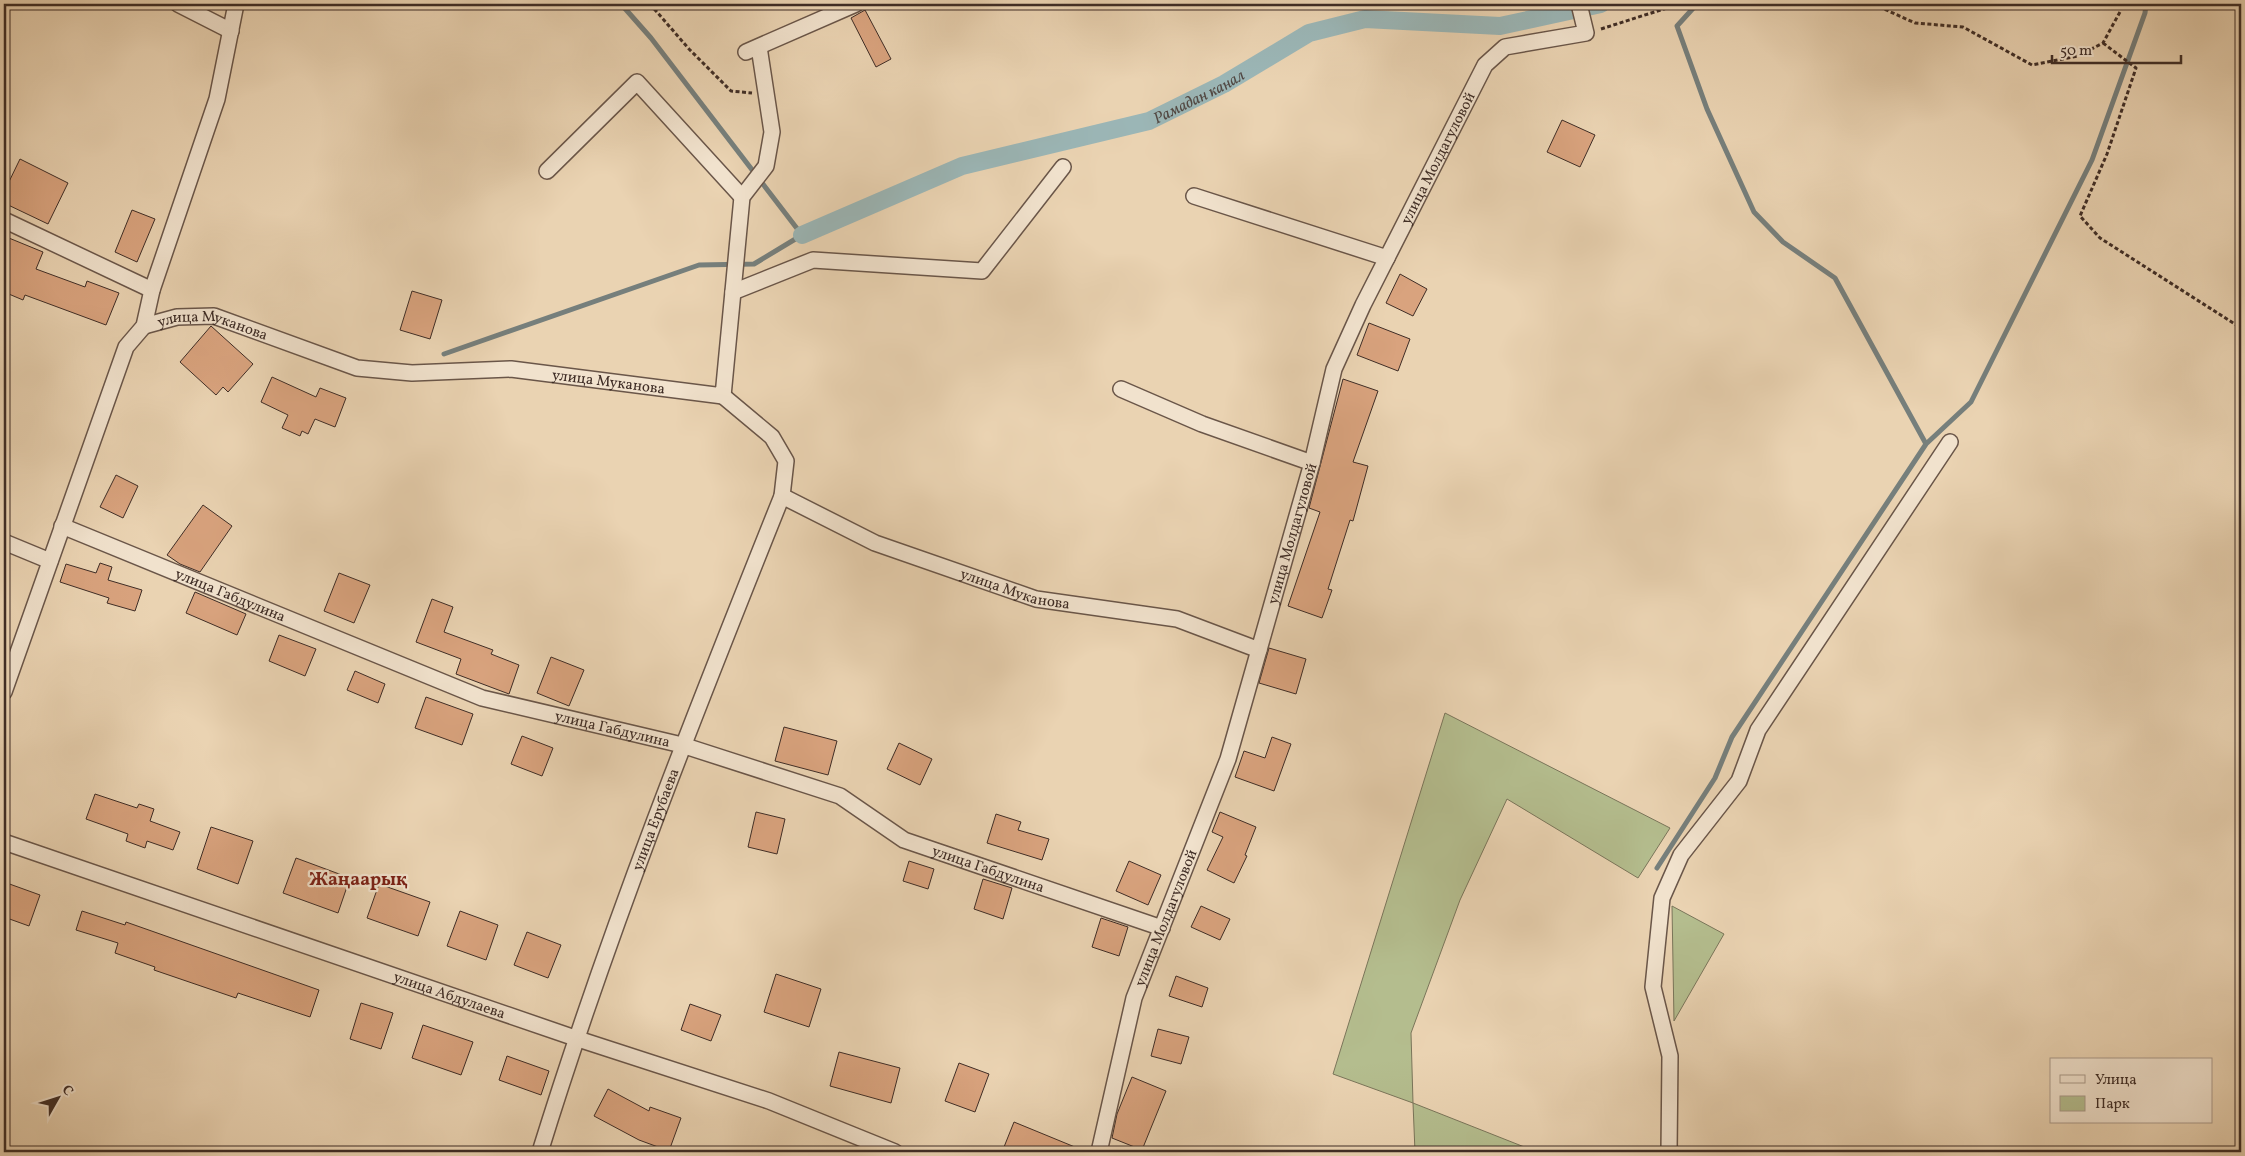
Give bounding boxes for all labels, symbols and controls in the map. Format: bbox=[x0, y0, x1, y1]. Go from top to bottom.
scale bar bbox=[2052, 32, 2181, 64]
text: 50 m bbox=[2060, 41, 2092, 62]
water label: Рамадан канал bbox=[1150, 65, 1250, 130]
street label: улица Молдагуловой bbox=[1397, 89, 1481, 229]
street label: улица Муканова bbox=[155, 307, 270, 347]
street label: улица Муканова bbox=[551, 365, 666, 401]
street label: улица Молдагуловой bbox=[1263, 461, 1323, 607]
street label: улица Габдулина bbox=[171, 564, 288, 628]
street label: улица Муканова bbox=[957, 564, 1071, 616]
street label: улица Габдулина bbox=[553, 706, 672, 754]
street label: улица Ерубаева bbox=[628, 766, 686, 874]
street label: улица Габдулина bbox=[929, 841, 1047, 899]
street label: улица Молдагуловой bbox=[1130, 847, 1203, 990]
district label: Жаңаарық bbox=[309, 868, 408, 893]
street label: улица Абдулаева bbox=[390, 967, 508, 1025]
legend bbox=[2050, 1058, 2212, 1124]
text: Улица bbox=[2095, 1070, 2137, 1091]
north arrow bbox=[32, 1074, 82, 1124]
text: С bbox=[57, 1081, 77, 1100]
text: Парк bbox=[2095, 1094, 2130, 1115]

